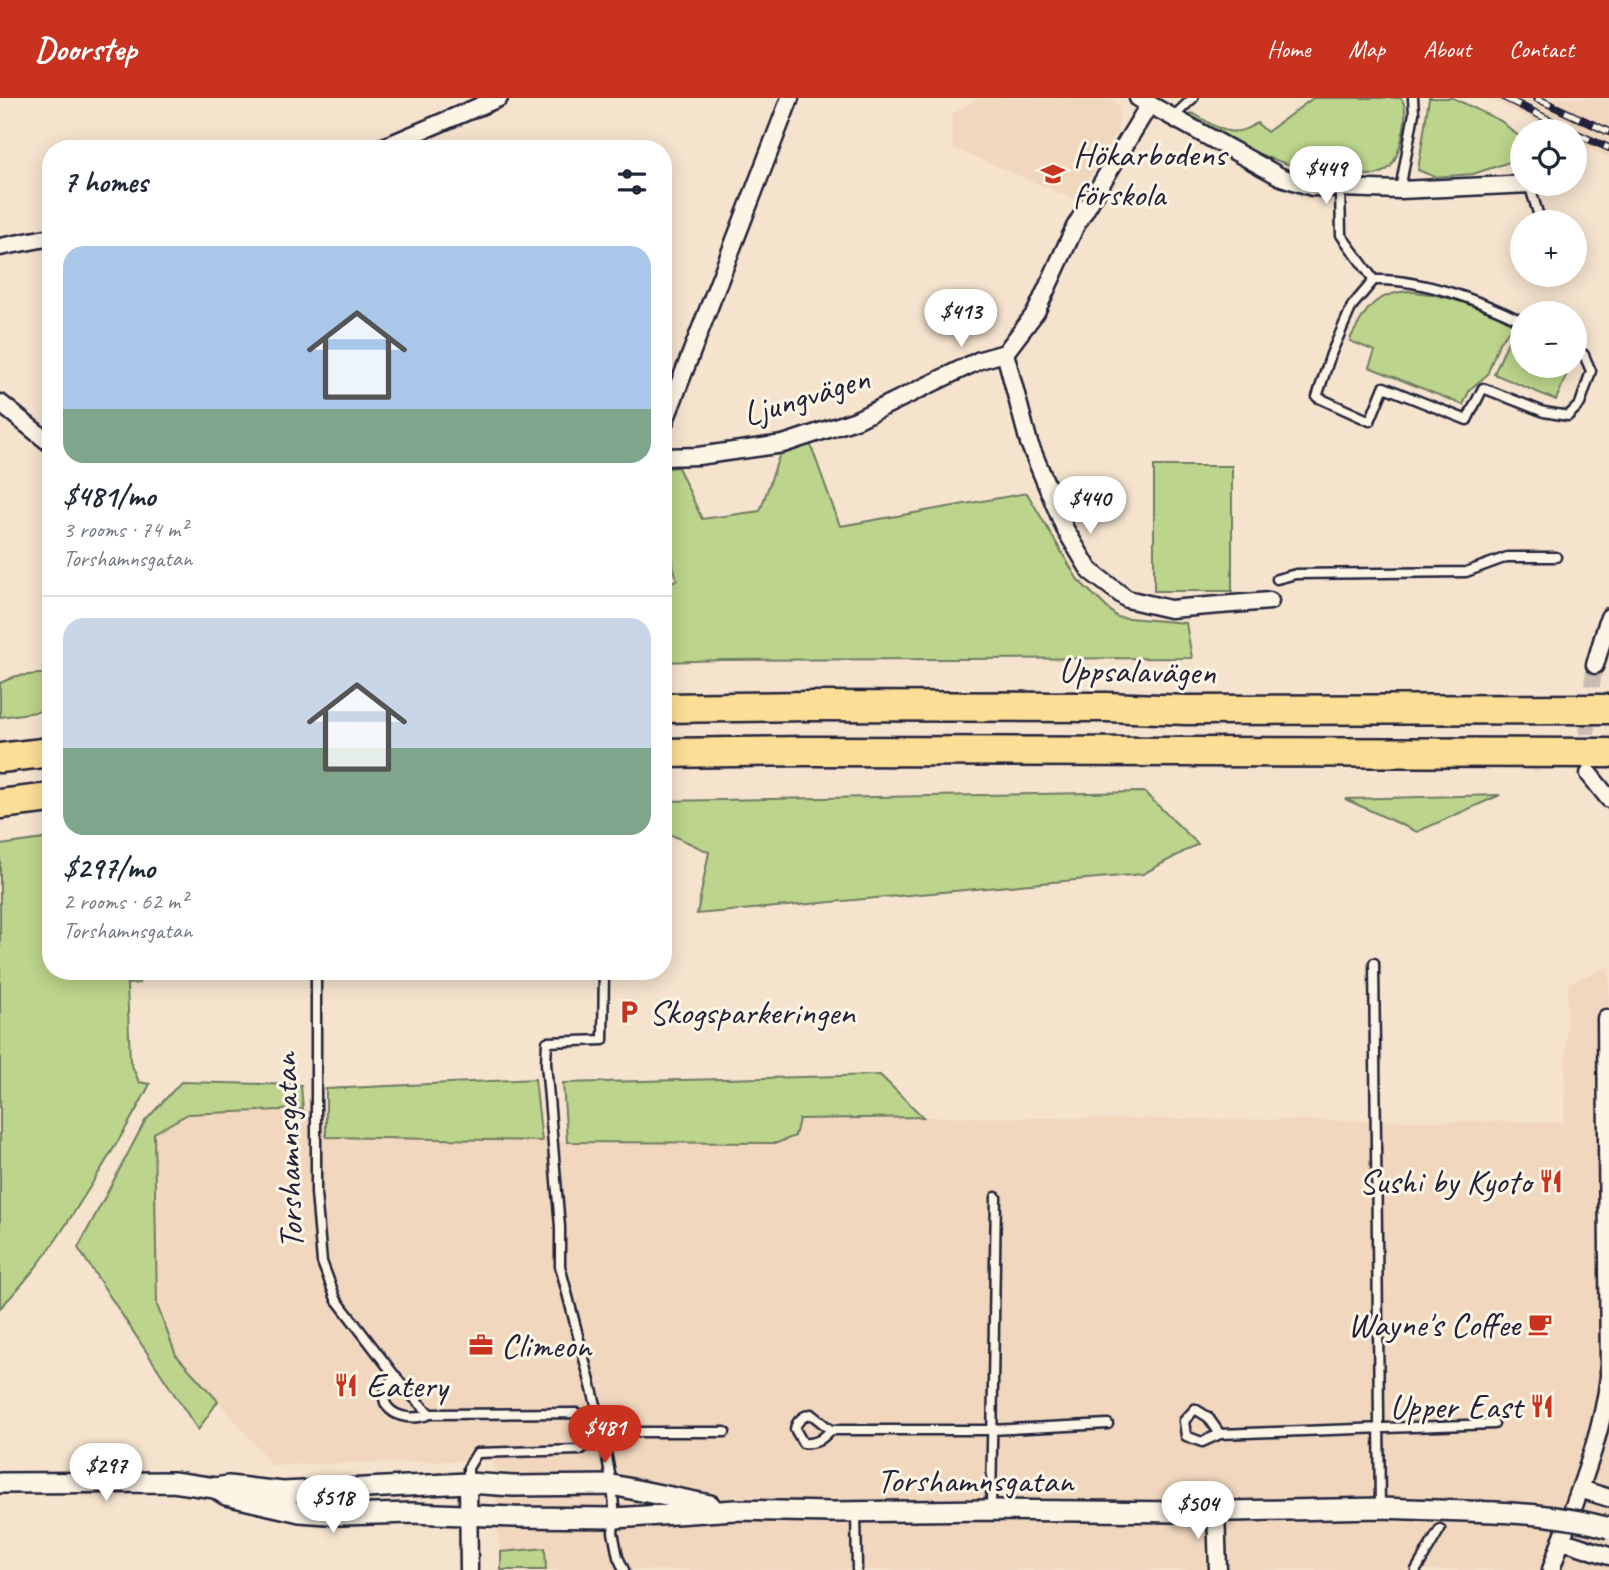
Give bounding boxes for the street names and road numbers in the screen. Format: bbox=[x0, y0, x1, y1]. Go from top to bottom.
street label: Ljungvägen bbox=[737, 355, 875, 437]
street label: Uppsalavägen bbox=[1058, 647, 1216, 695]
street label: Torshamnsgatan bbox=[262, 1050, 314, 1250]
street label: Torshamnsgatan bbox=[877, 1458, 1075, 1503]

